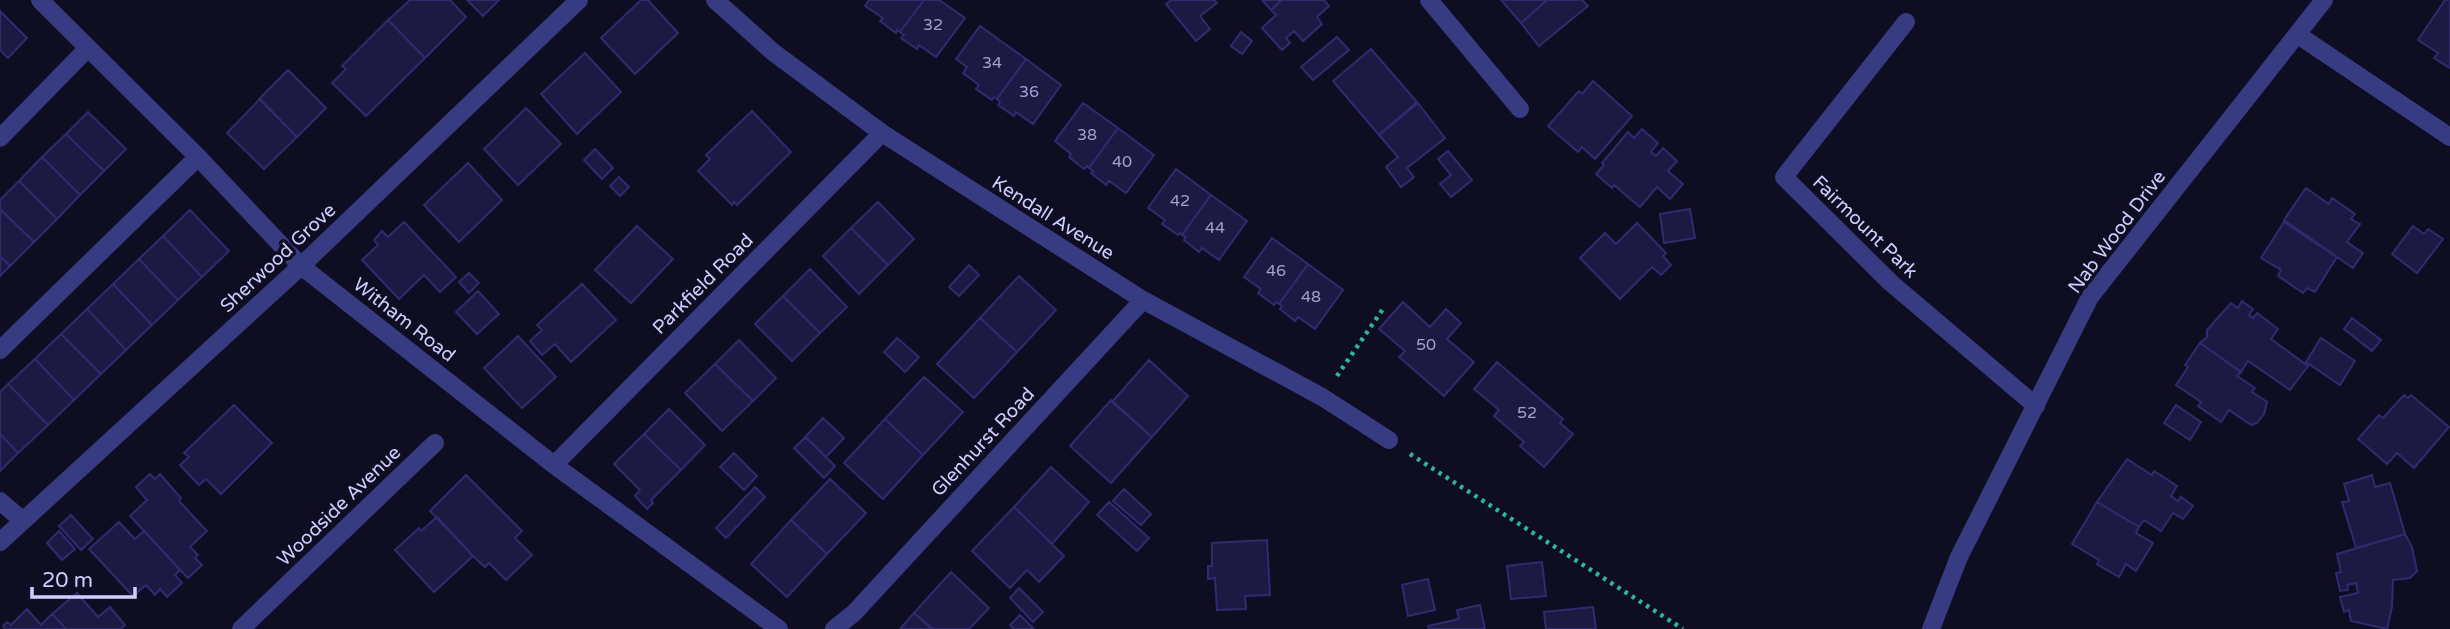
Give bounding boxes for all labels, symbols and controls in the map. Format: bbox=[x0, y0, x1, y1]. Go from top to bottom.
house number: 32 bbox=[923, 15, 943, 35]
house number: 34 bbox=[982, 53, 1002, 73]
house number: 36 bbox=[1019, 82, 1039, 102]
house number: 38 bbox=[1077, 125, 1097, 145]
house number: 40 bbox=[1112, 152, 1132, 172]
street label: Nab Wood Drive bbox=[2064, 166, 2170, 298]
street label: Fairmount Park bbox=[1808, 171, 1922, 283]
street label: Kendall Avenue bbox=[988, 172, 1118, 264]
house number: 42 bbox=[1170, 191, 1190, 211]
street label: Sherwood Grove bbox=[216, 199, 340, 317]
house number: 44 bbox=[1205, 218, 1225, 238]
street label: Parkfield Road bbox=[648, 229, 758, 339]
house number: 46 bbox=[1266, 261, 1286, 281]
street label: Witham Road bbox=[349, 273, 459, 367]
house number: 48 bbox=[1301, 287, 1321, 307]
house number: 50 bbox=[1416, 335, 1436, 355]
street label: Glenhurst Road bbox=[927, 383, 1039, 501]
house number: 52 bbox=[1517, 403, 1537, 423]
street label: Woodside Avenue bbox=[273, 441, 405, 571]
scale bar bbox=[32, 556, 135, 600]
text: 20 m bbox=[42, 568, 93, 593]

